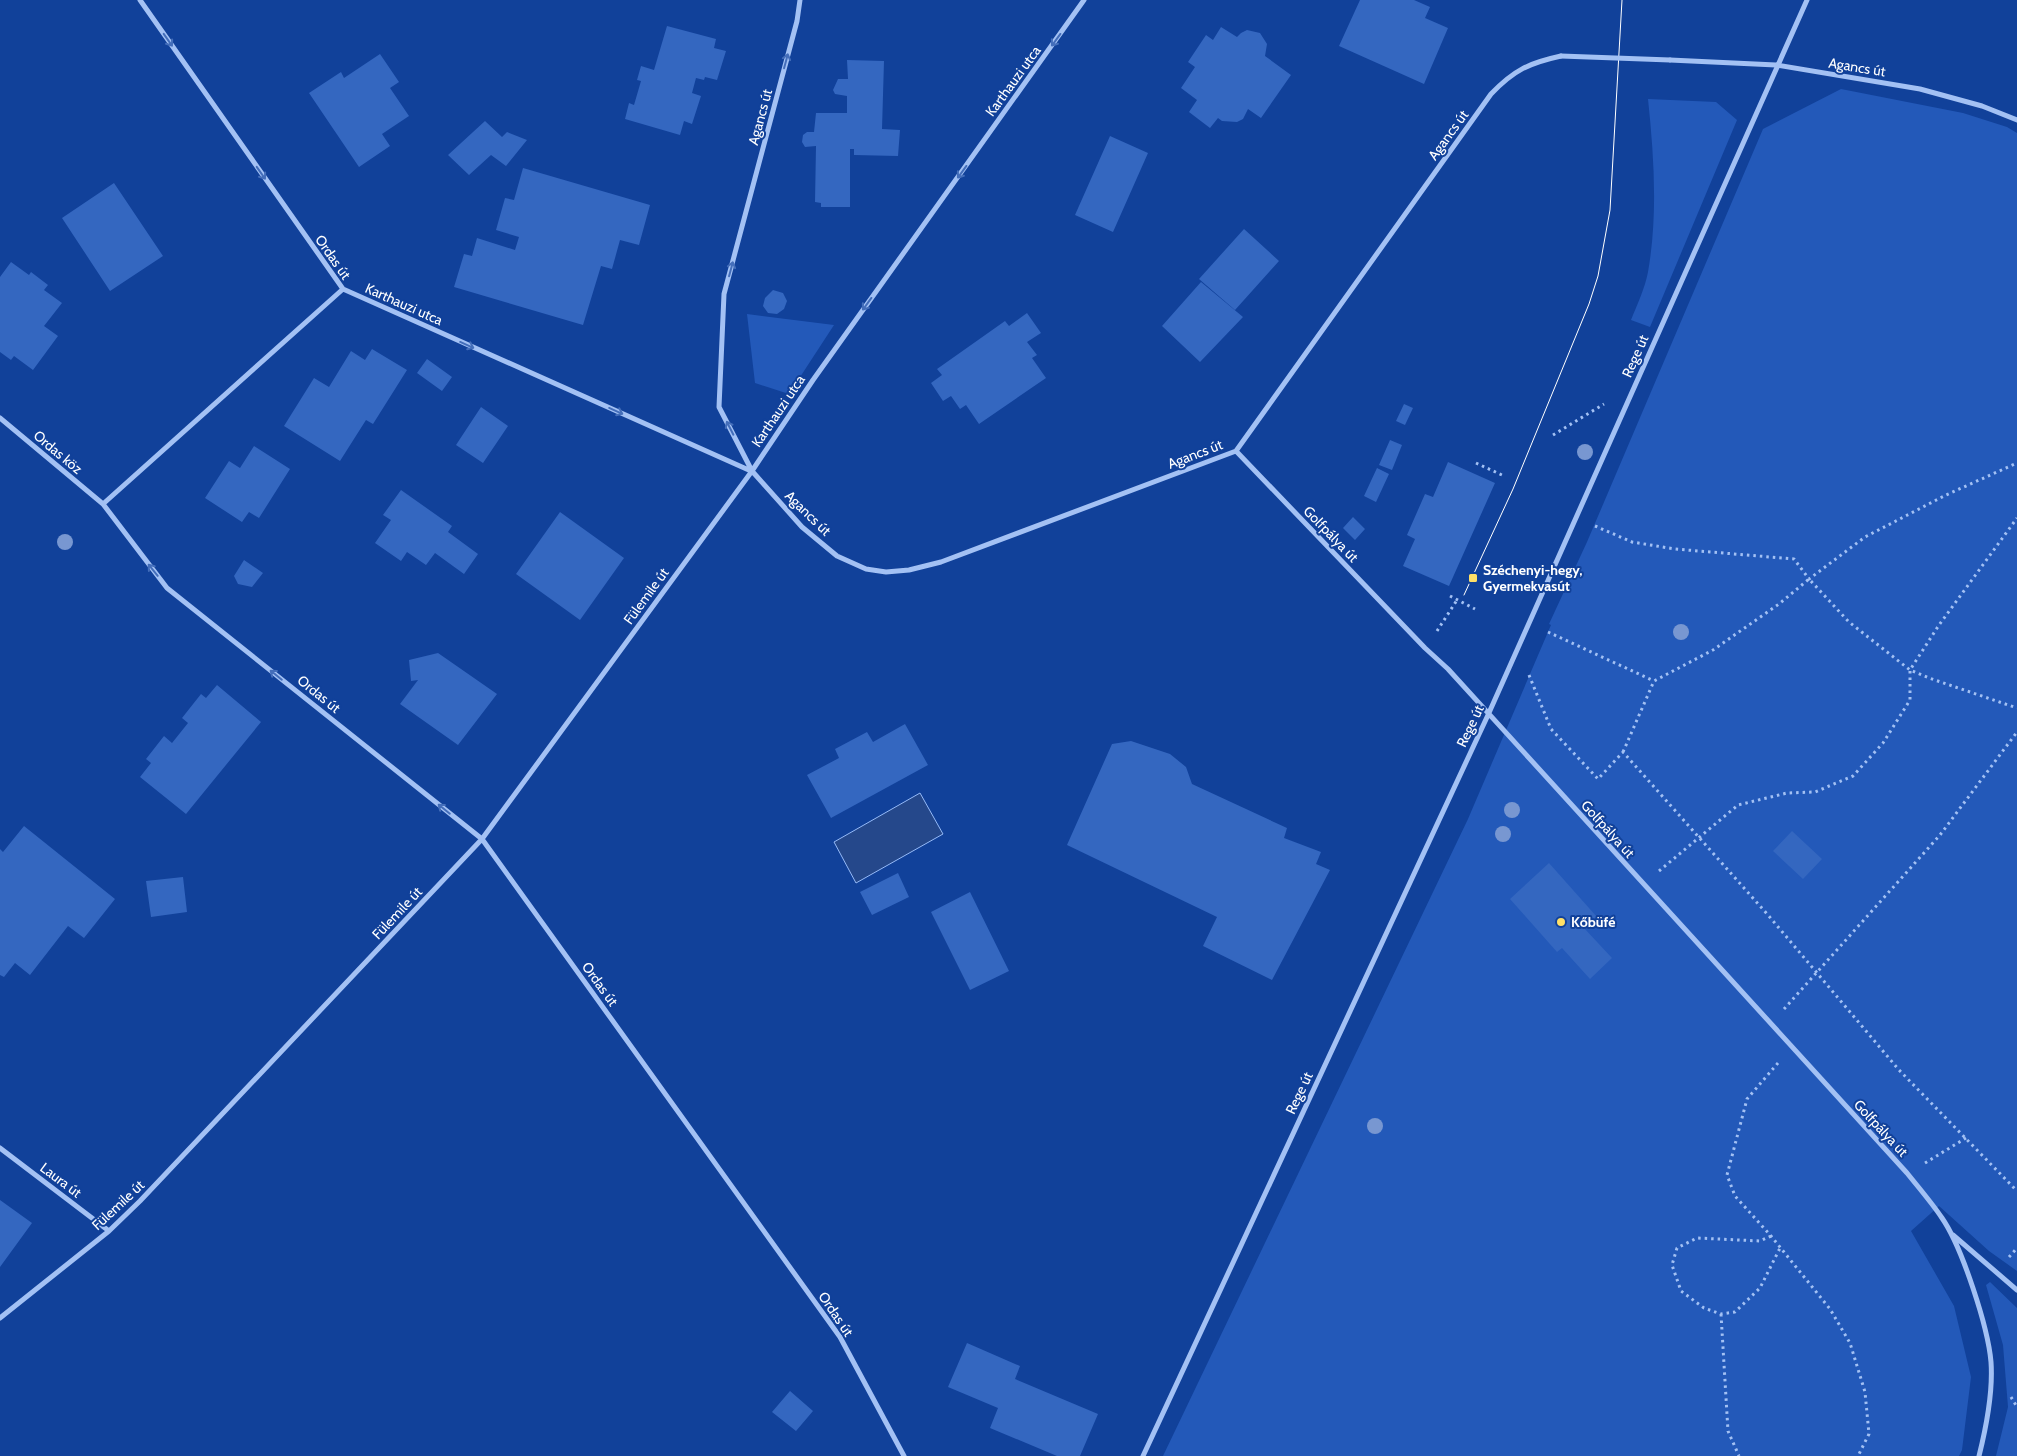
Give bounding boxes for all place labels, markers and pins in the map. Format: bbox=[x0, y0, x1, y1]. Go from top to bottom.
place label: Széchenyi-hegy, Gyermekvasút bbox=[1483, 561, 1583, 595]
marker: Széchenyi-hegy, Gyermekvasút bbox=[1467, 572, 1479, 584]
place label: Kőbüfé bbox=[1571, 913, 1615, 931]
marker: Kőbüfé bbox=[1555, 916, 1567, 928]

